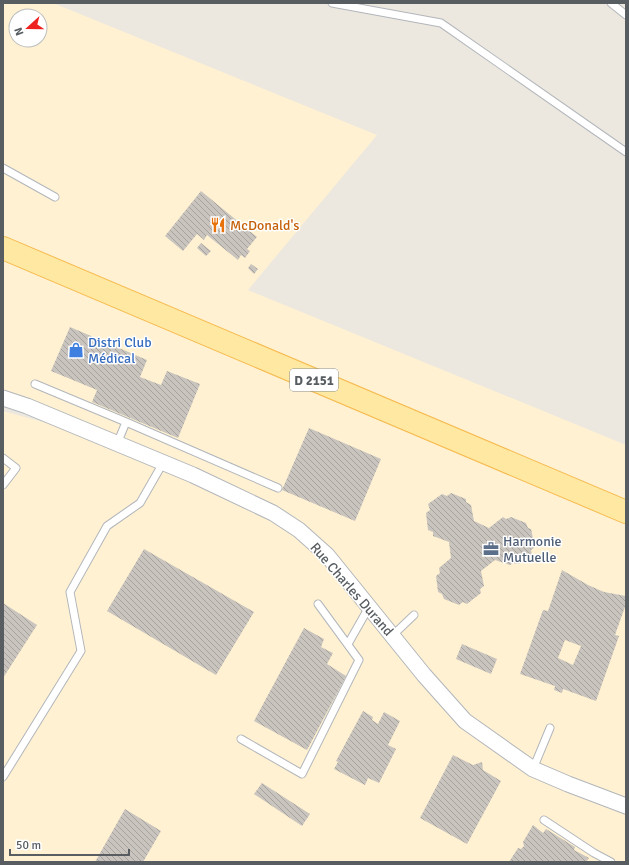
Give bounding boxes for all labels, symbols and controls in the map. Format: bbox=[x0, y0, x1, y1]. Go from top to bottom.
north arrow bbox=[8, 8, 48, 48]
text: N bbox=[12, 26, 27, 37]
restaurant icon: McDonald's bbox=[209, 216, 227, 234]
place label: McDonald's bbox=[230, 217, 299, 234]
place label: Distri Club Médical bbox=[88, 334, 152, 367]
shop icon: Distri Club Médical bbox=[67, 341, 85, 359]
road number: D 2151 bbox=[290, 369, 338, 391]
place label: Harmonie Mutuelle bbox=[503, 533, 562, 566]
street label: Rue Charles Durand bbox=[306, 539, 397, 640]
office icon: Harmonie Mutuelle bbox=[482, 540, 500, 558]
scale bar bbox=[10, 831, 129, 857]
text: 50 m bbox=[16, 838, 41, 853]

